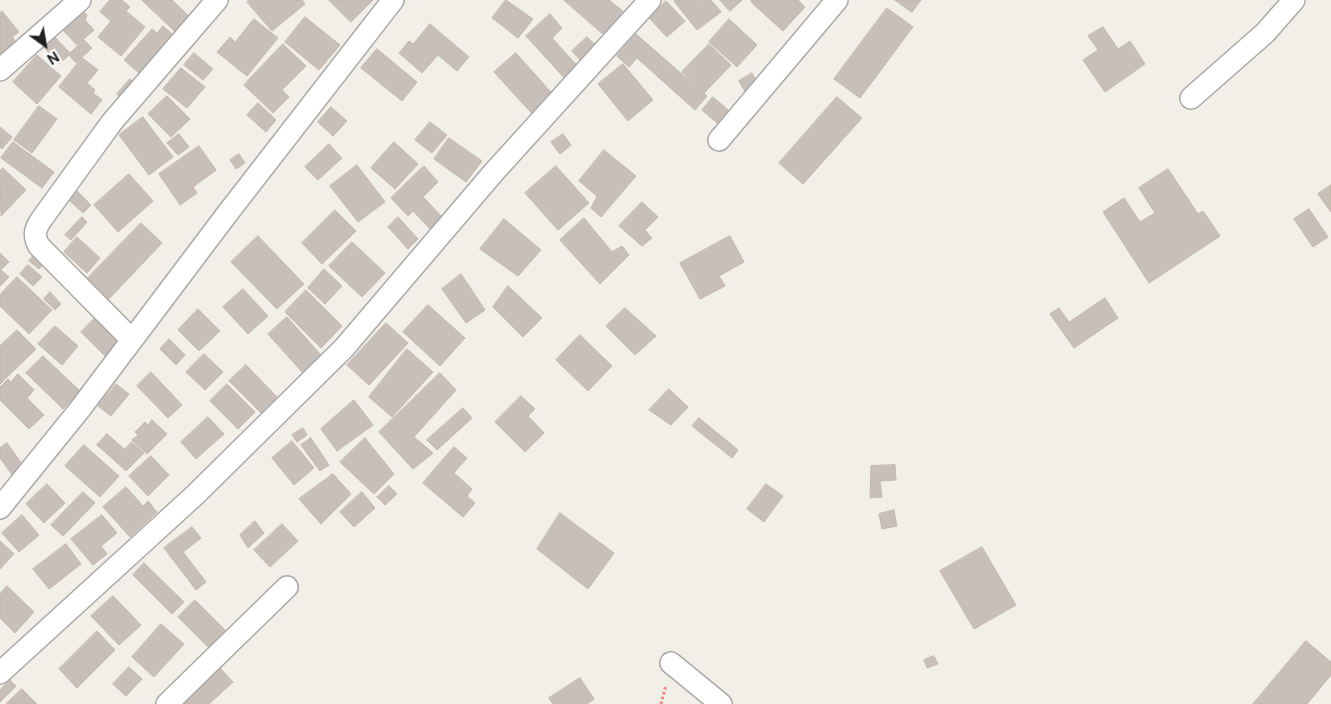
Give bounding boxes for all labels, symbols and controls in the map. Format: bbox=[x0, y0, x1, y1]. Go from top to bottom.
north arrow bbox=[20, 20, 70, 70]
text: N bbox=[44, 48, 62, 67]

